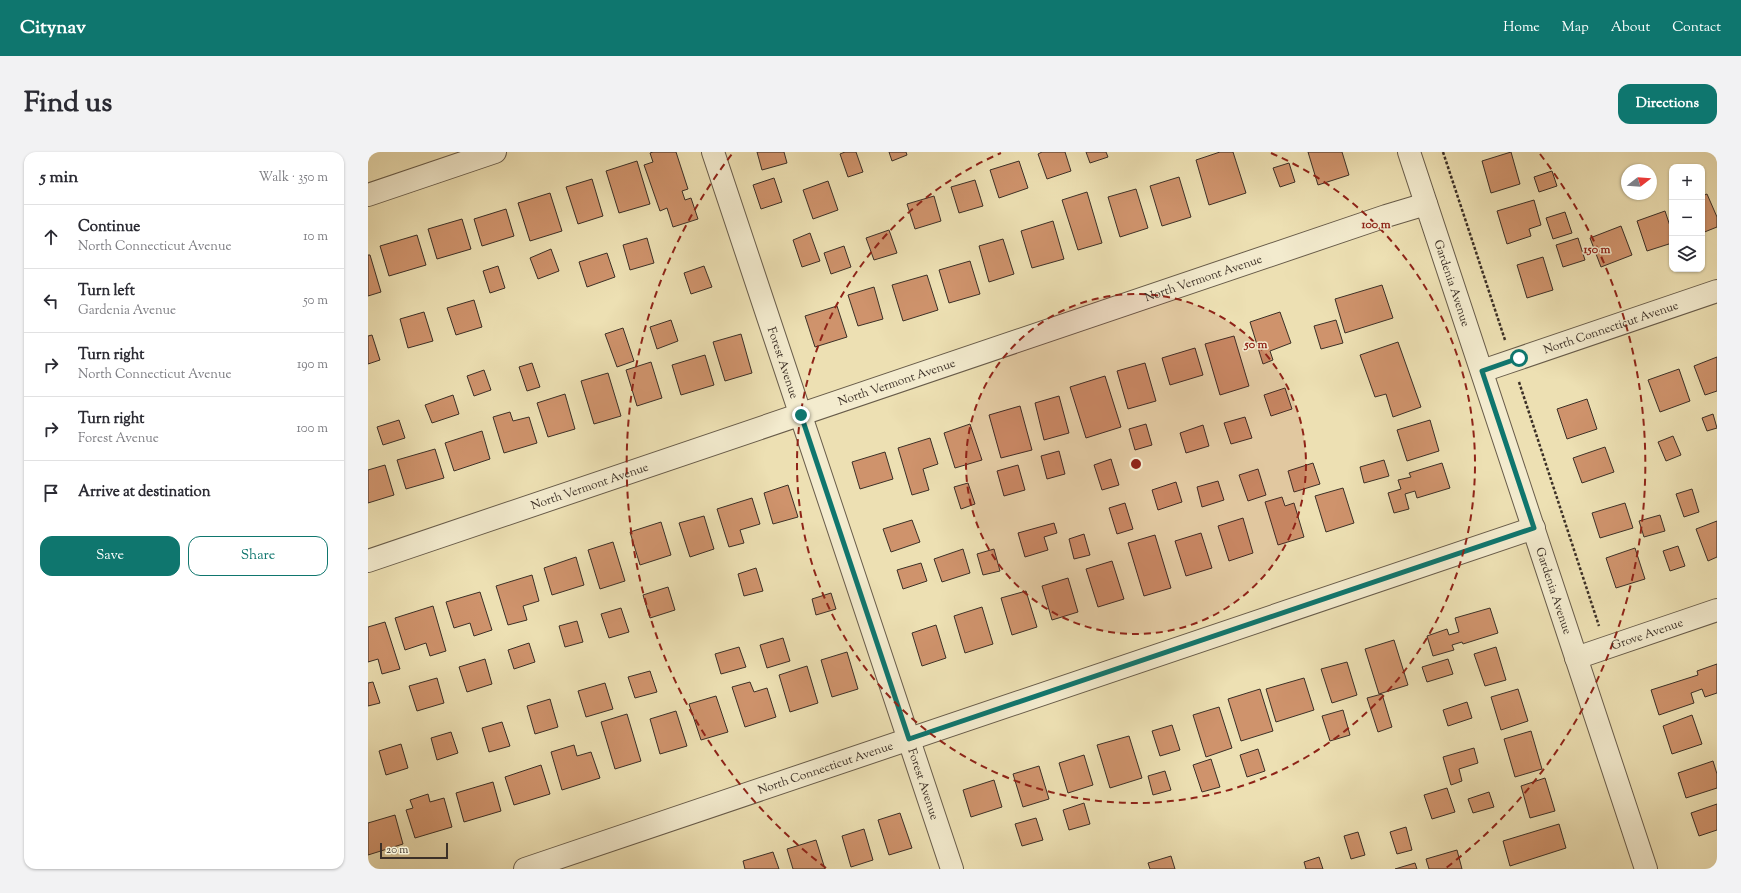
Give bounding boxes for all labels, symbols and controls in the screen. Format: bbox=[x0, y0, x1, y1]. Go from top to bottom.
text: Citynav bbox=[20, 15, 86, 42]
text: Home bbox=[1503, 18, 1540, 38]
text: Map bbox=[1562, 18, 1589, 38]
text: About bbox=[1611, 18, 1650, 38]
text: Contact bbox=[1672, 18, 1721, 38]
text: Find us bbox=[24, 84, 112, 124]
button: Directions bbox=[1618, 84, 1717, 124]
north arrow bbox=[1621, 164, 1657, 200]
map controls bbox=[1669, 164, 1705, 272]
button: + bbox=[1669, 164, 1705, 200]
text: 5 min bbox=[40, 166, 78, 190]
text: Walk · 350 m bbox=[259, 169, 328, 187]
button: − bbox=[1669, 200, 1705, 236]
text: 100 m bbox=[1360, 216, 1391, 234]
text: Continue bbox=[78, 217, 140, 238]
icon: ahead bbox=[40, 226, 62, 248]
text: 10 m bbox=[303, 228, 328, 246]
button: layers bbox=[1669, 236, 1705, 272]
street label: Gardenia Avenue bbox=[1429, 237, 1474, 330]
text: North Connecticut Avenue bbox=[78, 238, 231, 256]
text: 150 m bbox=[1582, 241, 1611, 259]
street label: North Vermont Avenue bbox=[1142, 250, 1265, 307]
text: Turn left bbox=[78, 281, 135, 302]
icon: left bbox=[40, 290, 62, 312]
text: 50 m bbox=[303, 292, 328, 310]
street label: North Connecticut Avenue bbox=[1541, 297, 1681, 359]
text: Gardenia Avenue bbox=[78, 302, 176, 320]
street label: Forest Avenue bbox=[762, 325, 803, 402]
text: 50 m bbox=[1244, 336, 1268, 354]
text: Turn right bbox=[78, 345, 144, 366]
route start bbox=[1510, 349, 1528, 367]
icon: right bbox=[40, 354, 62, 376]
street label: North Vermont Avenue bbox=[836, 354, 958, 411]
text: 190 m bbox=[297, 356, 328, 374]
text: North Connecticut Avenue bbox=[78, 366, 231, 384]
route end bbox=[792, 406, 810, 424]
text: Turn right bbox=[78, 409, 144, 430]
icon: right bbox=[40, 418, 62, 440]
text: 100 m bbox=[296, 420, 328, 438]
text: Forest Avenue bbox=[78, 430, 159, 448]
centre of rings bbox=[1129, 457, 1143, 471]
street label: North Vermont Avenue bbox=[529, 458, 651, 515]
icon: arrive bbox=[40, 482, 62, 504]
text: Arrive at destination bbox=[78, 482, 211, 503]
button: Save bbox=[40, 536, 180, 576]
button: Share bbox=[188, 536, 328, 576]
street label: Gardenia Avenue bbox=[1530, 545, 1576, 637]
street label: Grove Avenue bbox=[1609, 614, 1686, 655]
street label: North Connecticut Avenue bbox=[756, 737, 896, 800]
street label: Forest Avenue bbox=[902, 746, 943, 823]
scale bar bbox=[380, 841, 448, 860]
text: 20 m bbox=[386, 842, 408, 858]

